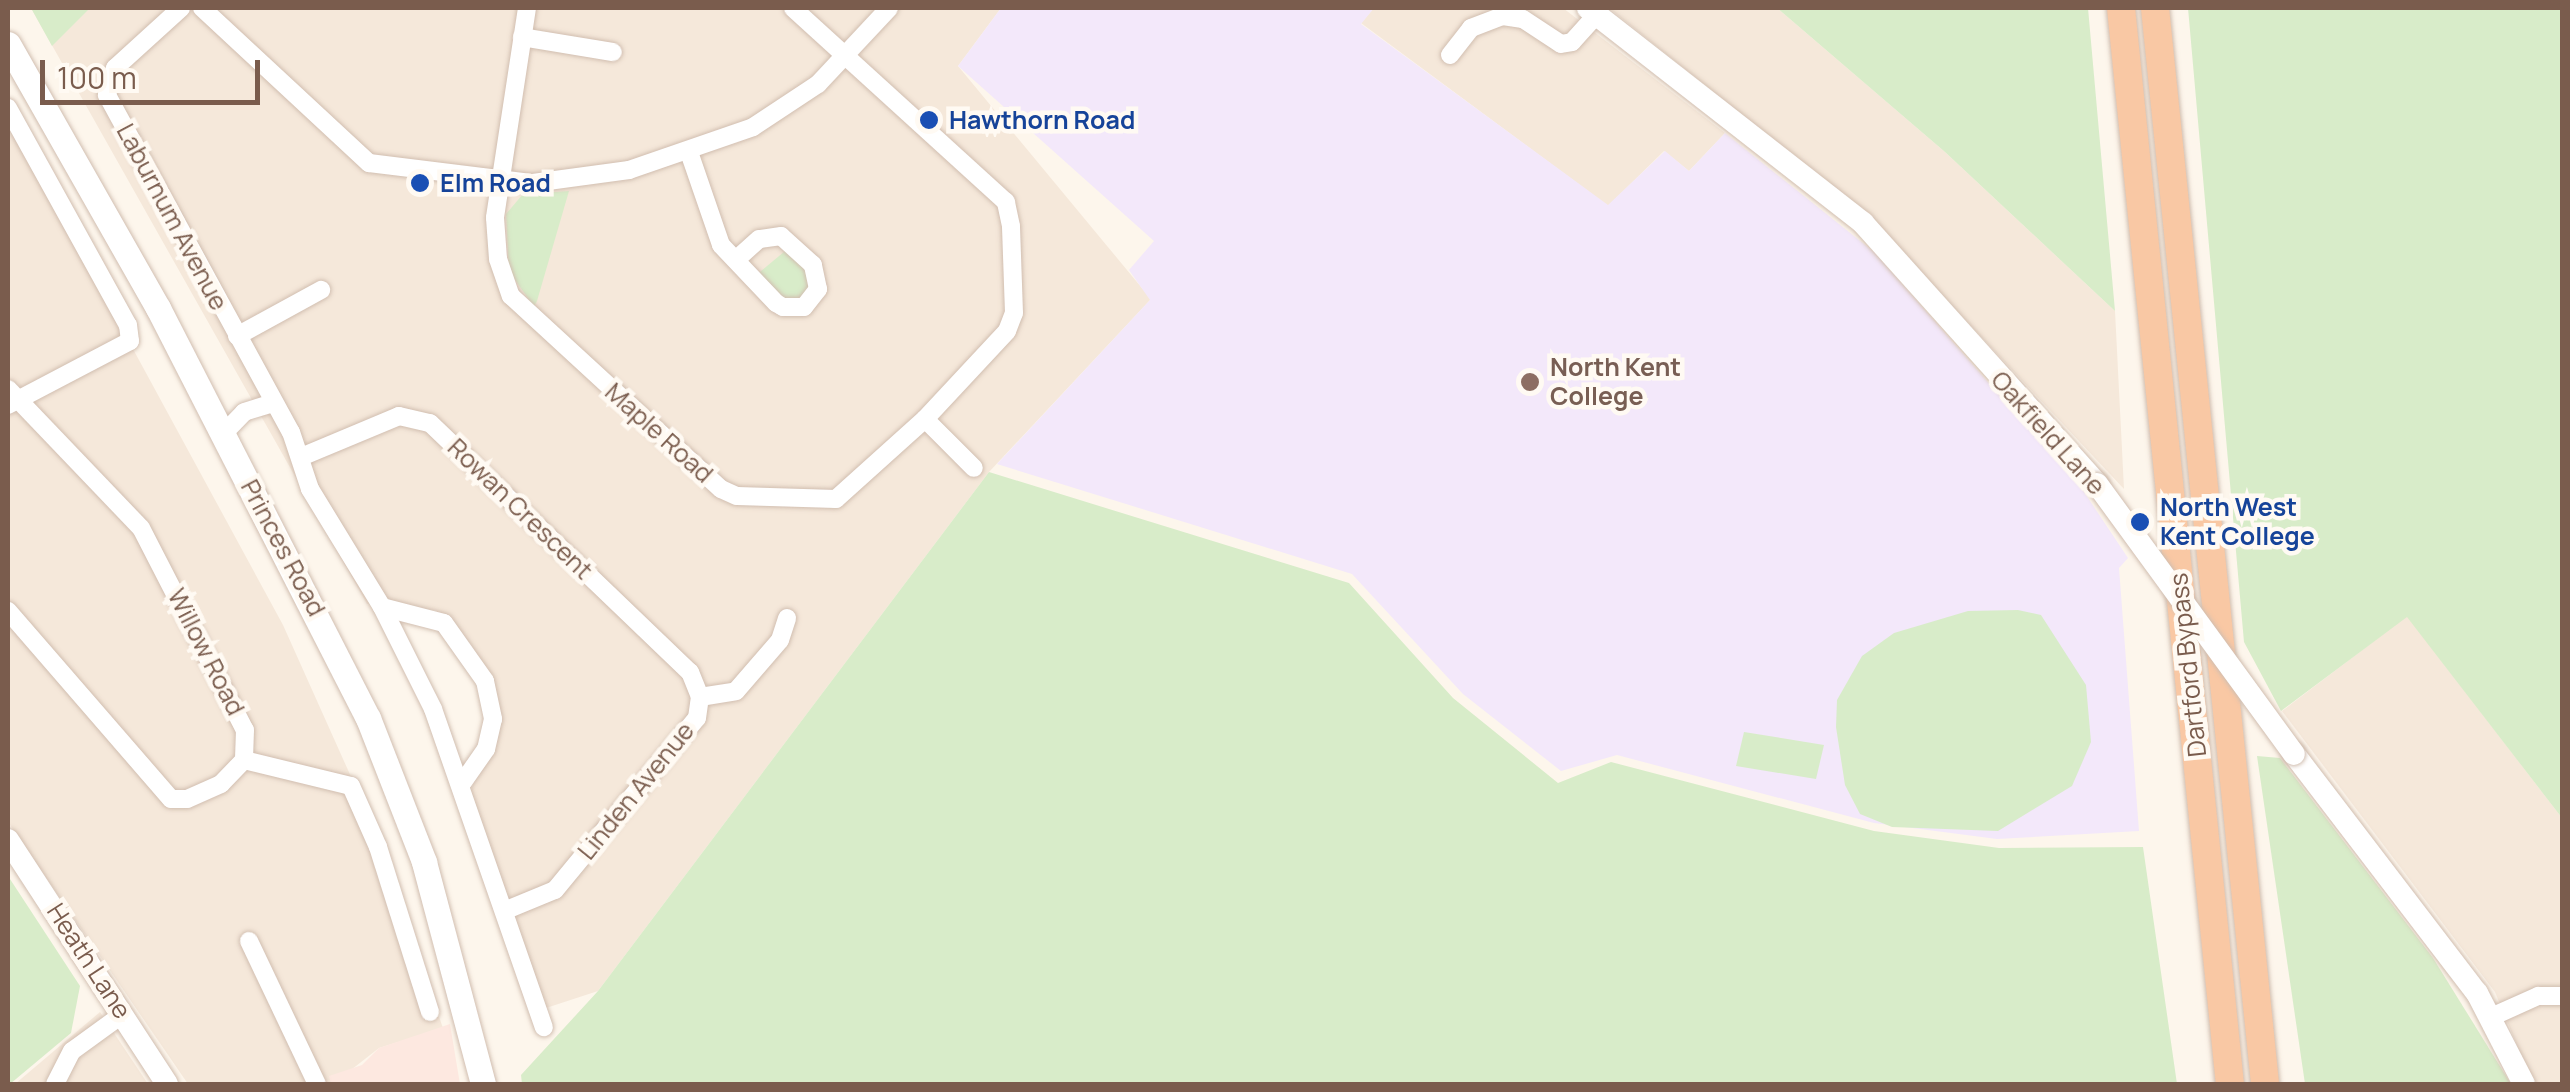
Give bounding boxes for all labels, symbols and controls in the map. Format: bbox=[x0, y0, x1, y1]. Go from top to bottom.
scale bar bbox=[45, 40, 265, 102]
text: 100 m bbox=[57, 57, 137, 98]
place label: Hawthorn Road bbox=[949, 105, 1135, 135]
marker: Hawthorn Road bbox=[918, 109, 940, 131]
street label: Laburnum Avenue bbox=[110, 119, 234, 315]
place label: Elm Road bbox=[440, 168, 551, 198]
marker: Elm Road bbox=[409, 172, 431, 194]
place label: North Kent College bbox=[1550, 353, 1681, 412]
street label: Oakfield Lane bbox=[1985, 365, 2111, 501]
marker: North Kent College bbox=[1519, 371, 1541, 393]
street label: Maple Road bbox=[599, 377, 719, 489]
street label: Rowan Crescent bbox=[442, 433, 598, 585]
street label: Princes Road bbox=[235, 475, 331, 621]
place label: North West Kent College bbox=[2160, 493, 2315, 552]
marker: North West Kent College bbox=[2129, 511, 2151, 533]
street label: Dartford Bypass bbox=[2163, 572, 2213, 758]
street label: Willow Road bbox=[161, 584, 251, 720]
street label: Linden Avenue bbox=[572, 716, 700, 866]
street label: Heath Lane bbox=[41, 898, 137, 1024]

